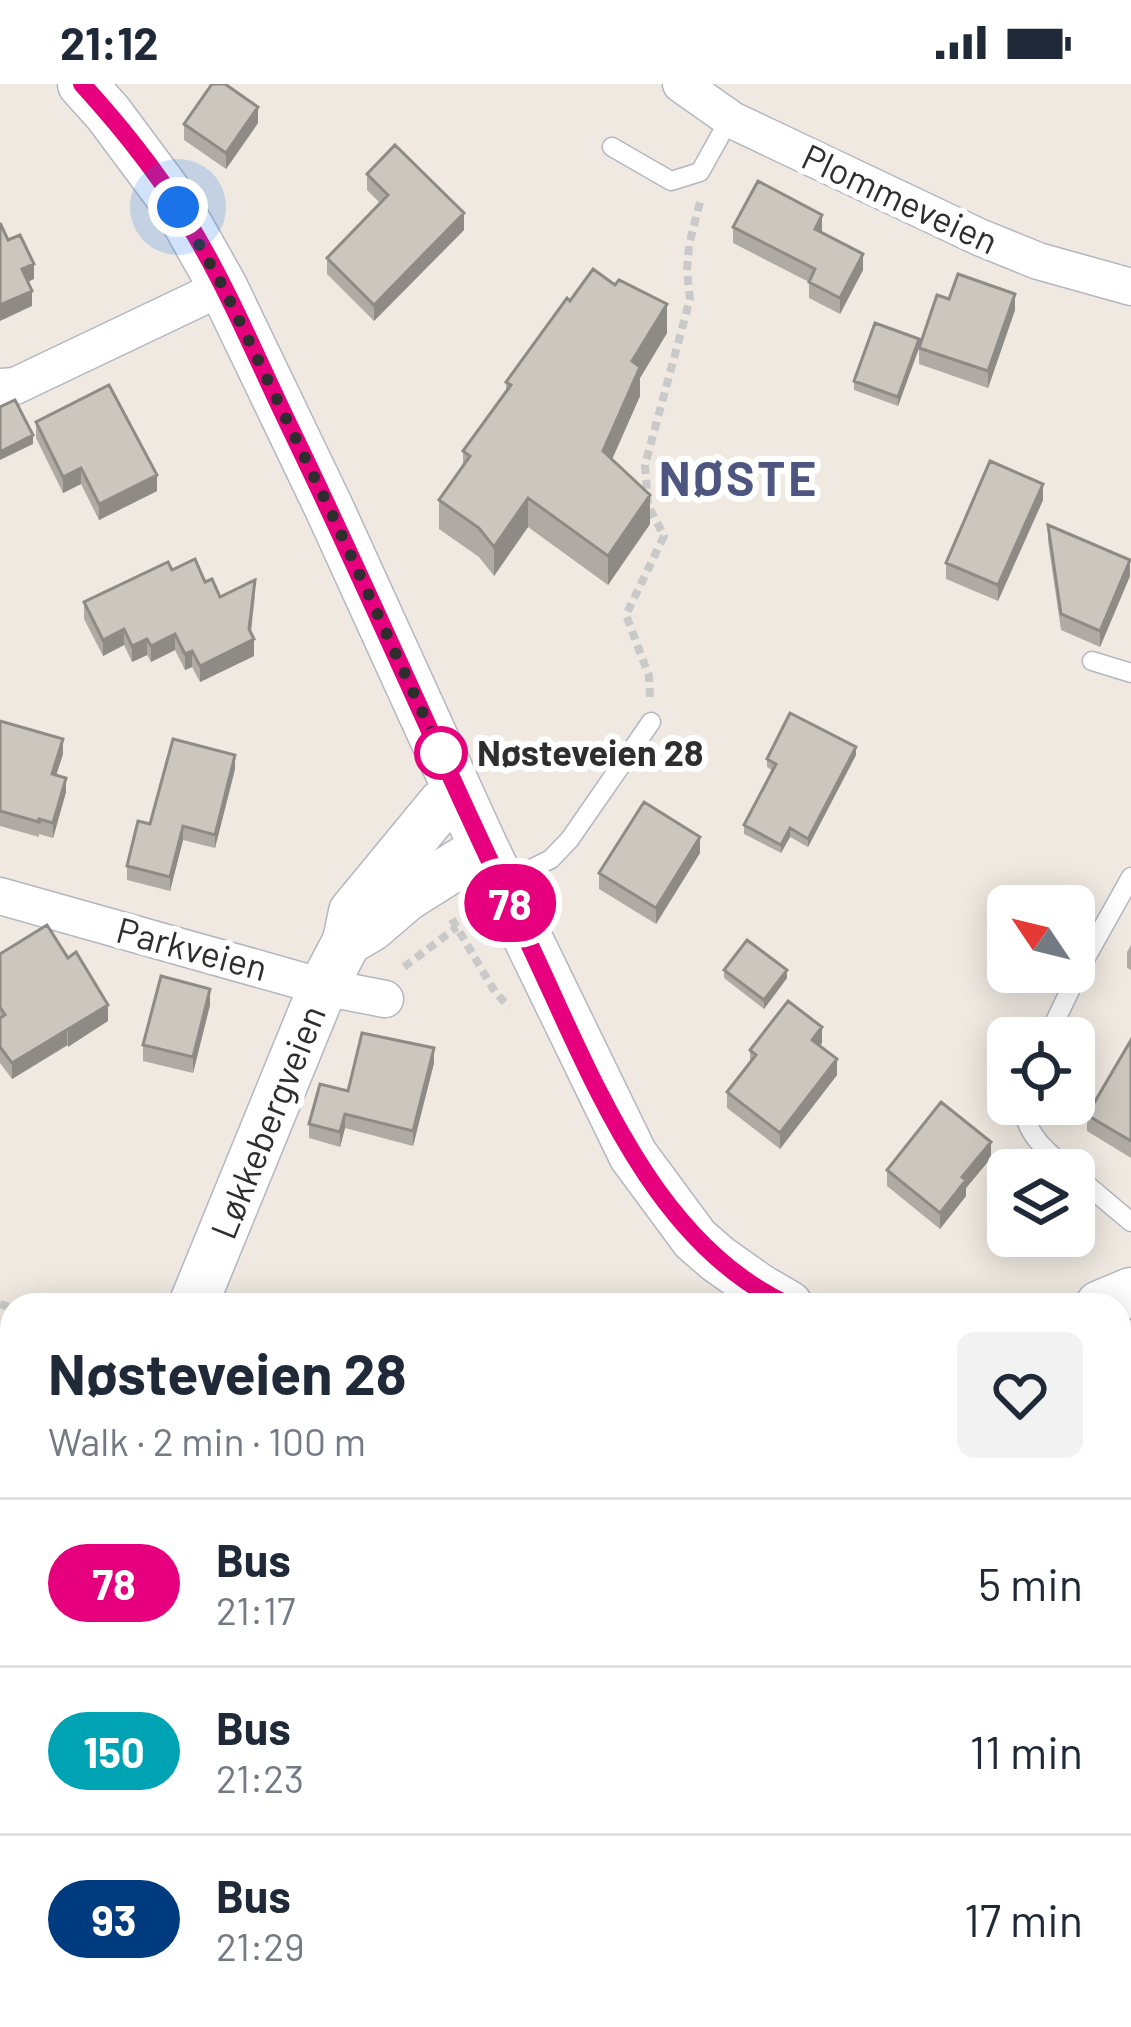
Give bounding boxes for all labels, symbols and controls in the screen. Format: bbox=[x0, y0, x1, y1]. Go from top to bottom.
text: 21:12 bbox=[60, 15, 158, 69]
street label: Plommeveien bbox=[796, 134, 1005, 262]
your location bbox=[148, 177, 208, 237]
district label: NØSTE bbox=[659, 448, 819, 506]
marker: Nøsteveien 28 bbox=[416, 728, 466, 778]
place label: Nøsteveien 28 bbox=[477, 730, 703, 773]
line badge: 78 bbox=[456, 864, 564, 942]
text: 78 bbox=[488, 878, 532, 928]
north arrow bbox=[987, 885, 1095, 993]
map controls bbox=[987, 885, 1095, 1257]
street label: Parkveien bbox=[112, 907, 272, 988]
street label: Løkkebergveien bbox=[200, 998, 333, 1244]
button: locate bbox=[987, 1017, 1095, 1125]
button: layers bbox=[987, 1149, 1095, 1257]
button: heart bbox=[957, 1332, 1083, 1458]
text: Nøsteveien 28 bbox=[48, 1338, 407, 1406]
text: Walk · 2 min · 100 m bbox=[48, 1417, 366, 1464]
text: Bus bbox=[216, 1532, 291, 1586]
text: 5 min bbox=[978, 1556, 1083, 1610]
text: 78 bbox=[92, 1558, 136, 1608]
text: 21:17 bbox=[216, 1586, 295, 1633]
text: Bus bbox=[216, 1700, 291, 1754]
text: 11 min bbox=[969, 1724, 1083, 1778]
text: 150 bbox=[83, 1726, 145, 1776]
text: 21:23 bbox=[216, 1754, 304, 1801]
text: Bus bbox=[216, 1868, 291, 1922]
text: 17 min bbox=[964, 1892, 1083, 1946]
text: 93 bbox=[92, 1894, 136, 1944]
text: 21:29 bbox=[216, 1922, 304, 1969]

